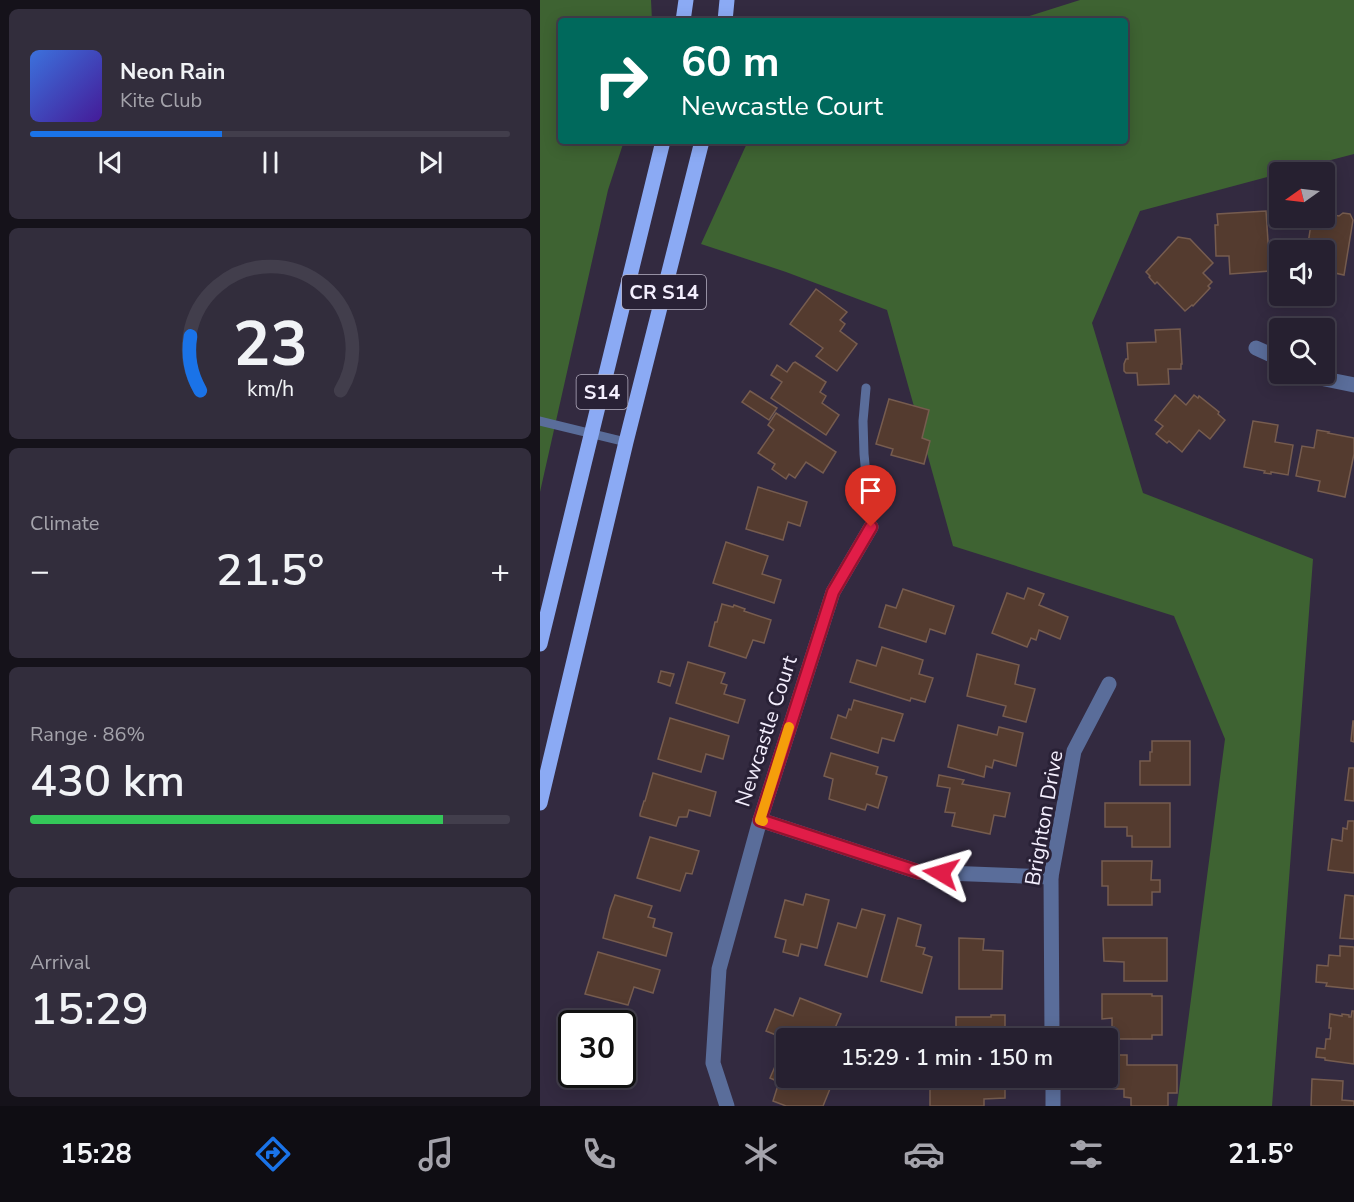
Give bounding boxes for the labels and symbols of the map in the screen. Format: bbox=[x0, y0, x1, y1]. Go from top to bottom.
north arrow bbox=[1269, 162, 1335, 228]
road number: CR S14 bbox=[622, 275, 706, 309]
road number: S14 bbox=[576, 375, 628, 409]
pin bbox=[845, 465, 896, 527]
street label: Newcastle Court bbox=[728, 651, 804, 810]
street label: Brighton Drive bbox=[1018, 748, 1070, 888]
position arrow bbox=[909, 841, 973, 905]
speed limit sign: 30 bbox=[558, 1010, 636, 1088]

